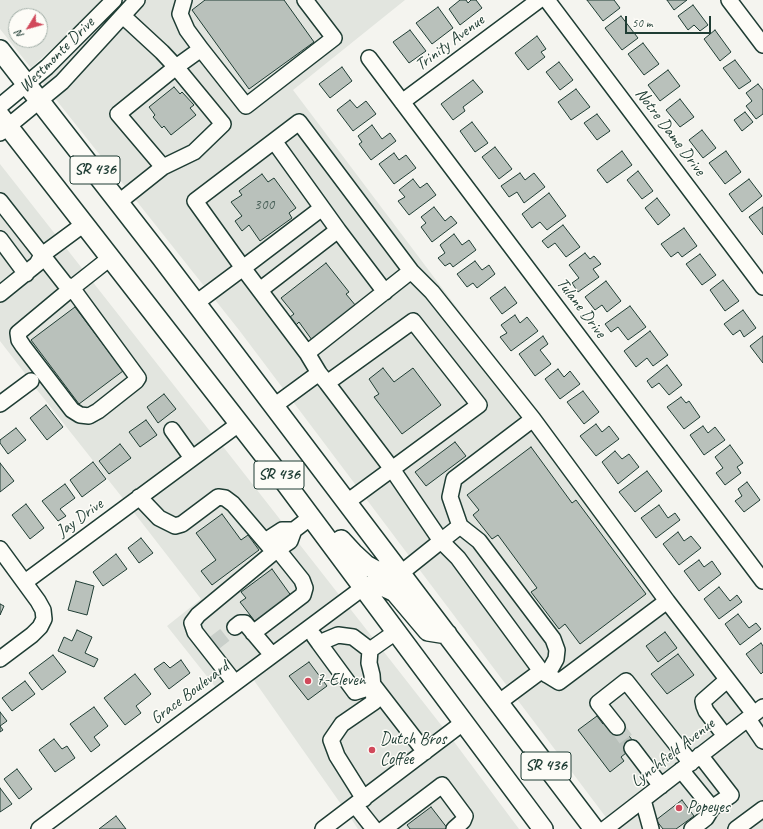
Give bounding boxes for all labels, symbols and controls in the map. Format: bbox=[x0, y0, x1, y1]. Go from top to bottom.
north arrow bbox=[8, 8, 48, 48]
scale bar bbox=[627, 8, 713, 34]
street label: Trinity Avenue bbox=[411, 10, 489, 76]
street label: Westmonte Drive bbox=[15, 13, 99, 97]
text: 50 m bbox=[632, 15, 652, 31]
text: N bbox=[12, 28, 27, 42]
street label: Notre Dame Drive bbox=[630, 84, 710, 180]
road number: SR 436 bbox=[70, 156, 120, 184]
house number: 300 bbox=[254, 196, 274, 214]
street label: Tulane Drive bbox=[552, 274, 610, 342]
road number: SR 436 bbox=[254, 461, 304, 489]
street label: Jay Drive bbox=[53, 494, 107, 542]
street label: Grace Boulevard bbox=[147, 657, 233, 729]
place label: 7-Eleven bbox=[316, 671, 365, 691]
marker: 7-Eleven bbox=[303, 676, 313, 686]
street label: Lynchfield Avenue bbox=[627, 714, 719, 792]
place label: Dutch Bros Coffee bbox=[380, 730, 446, 770]
marker: Dutch Bros Coffee bbox=[367, 745, 377, 755]
road number: SR 436 bbox=[521, 752, 571, 780]
place label: Popeyes bbox=[687, 798, 729, 818]
marker: Popeyes bbox=[674, 803, 684, 813]

